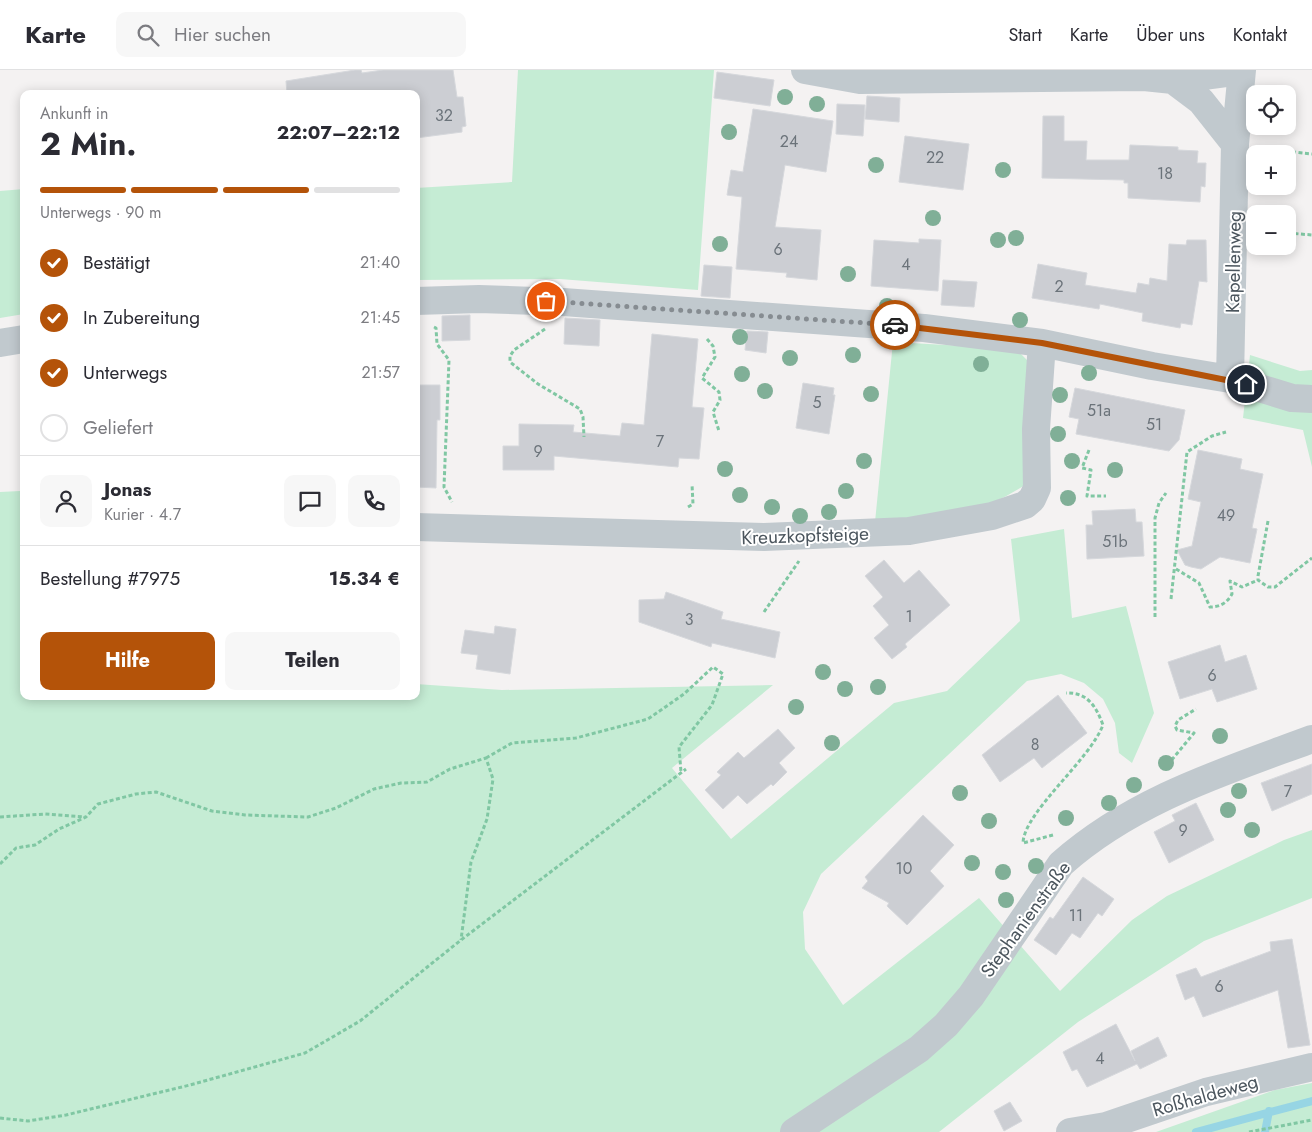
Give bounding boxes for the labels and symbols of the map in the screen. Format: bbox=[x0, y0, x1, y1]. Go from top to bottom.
house number: 32 bbox=[435, 104, 453, 127]
house number: 24 bbox=[780, 130, 798, 153]
house number: 22 bbox=[926, 146, 944, 169]
house number: 18 bbox=[1157, 162, 1173, 185]
street label: Kapellenweg bbox=[1219, 211, 1248, 313]
house number: 6 bbox=[773, 238, 783, 261]
house number: 4 bbox=[901, 253, 911, 276]
house number: 2 bbox=[1054, 275, 1064, 298]
pin bbox=[525, 280, 567, 322]
courier bbox=[870, 300, 920, 350]
pin bbox=[1225, 363, 1267, 405]
house number: 5 bbox=[812, 391, 822, 414]
house number: 51a bbox=[1087, 399, 1111, 422]
house number: 51 bbox=[1146, 413, 1162, 436]
house number: 7 bbox=[656, 430, 665, 453]
house number: 9 bbox=[533, 440, 543, 463]
house number: 49 bbox=[1217, 504, 1235, 527]
street label: Kreuzkopfsteige bbox=[741, 520, 870, 551]
house number: 51b bbox=[1102, 530, 1128, 553]
house number: 1 bbox=[905, 605, 913, 628]
house number: 3 bbox=[685, 608, 694, 631]
house number: 6 bbox=[1207, 664, 1217, 687]
house number: 8 bbox=[1031, 733, 1039, 756]
house number: 7 bbox=[1284, 780, 1293, 803]
house number: 9 bbox=[1178, 819, 1188, 842]
street label: Stephanienstraße bbox=[974, 855, 1077, 983]
house number: 10 bbox=[896, 857, 912, 880]
house number: 11 bbox=[1069, 904, 1083, 927]
house number: 6 bbox=[1214, 975, 1224, 998]
house number: 4 bbox=[1095, 1047, 1105, 1070]
street label: Roßhaldeweg bbox=[1149, 1068, 1261, 1123]

